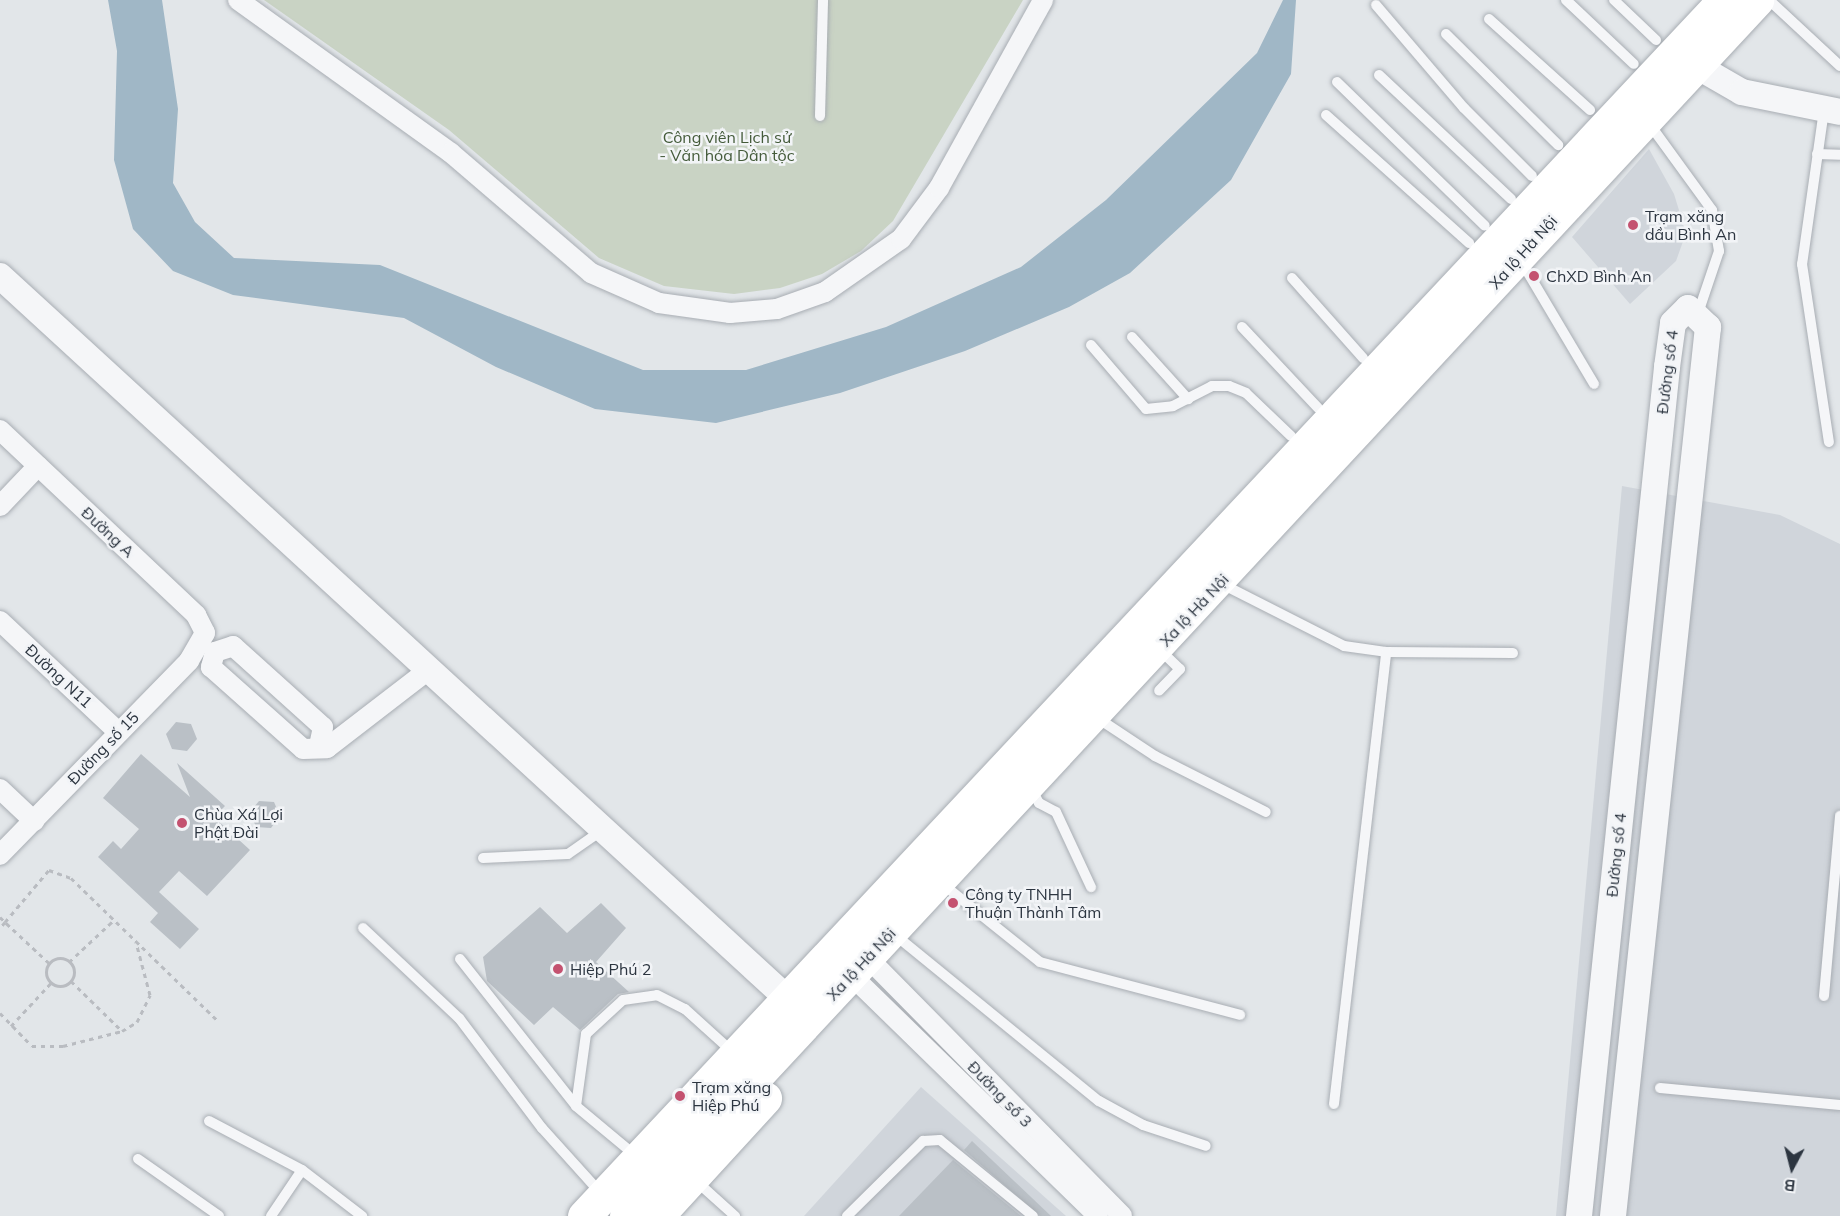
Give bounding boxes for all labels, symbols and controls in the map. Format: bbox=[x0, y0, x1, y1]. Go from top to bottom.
park label: Công viên Lịch sử - Văn hóa Dân tộc bbox=[659, 127, 795, 165]
place label: Trạm xăng dầu Bình An bbox=[1645, 206, 1736, 244]
street label: Xa lộ Hà Nội bbox=[1485, 211, 1561, 293]
marker: Trạm xăng dầu Bình An bbox=[1626, 218, 1640, 232]
place label: ChXD Bình An bbox=[1546, 266, 1652, 286]
marker: ChXD Bình An bbox=[1527, 269, 1541, 283]
street label: Đường số 4 bbox=[1652, 329, 1682, 415]
street label: Đường A bbox=[78, 503, 138, 561]
street label: Xa lộ Hà Nội bbox=[1156, 570, 1232, 650]
street label: Đường N11 bbox=[21, 640, 97, 712]
street label: Đường số 15 bbox=[63, 708, 143, 788]
place label: Chùa Xá Lợi Phật Đài bbox=[194, 804, 283, 842]
street label: Đường số 4 bbox=[1602, 812, 1630, 898]
marker: Chùa Xá Lợi Phật Đài bbox=[175, 816, 189, 830]
place label: Công ty TNHH Thuận Thành Tâm bbox=[965, 884, 1101, 922]
marker: Công ty TNHH Thuận Thành Tâm bbox=[946, 896, 960, 910]
street label: Xa lộ Hà Nội bbox=[823, 924, 899, 1004]
place label: Hiệp Phú 2 bbox=[570, 959, 651, 979]
marker: Hiệp Phú 2 bbox=[551, 962, 565, 976]
street label: Đường số 3 bbox=[964, 1057, 1036, 1131]
place label: Trạm xăng Hiệp Phú bbox=[692, 1077, 771, 1115]
marker: Trạm xăng Hiệp Phú bbox=[673, 1089, 687, 1103]
north arrow bbox=[1762, 1138, 1822, 1198]
text: B bbox=[1783, 1175, 1797, 1196]

